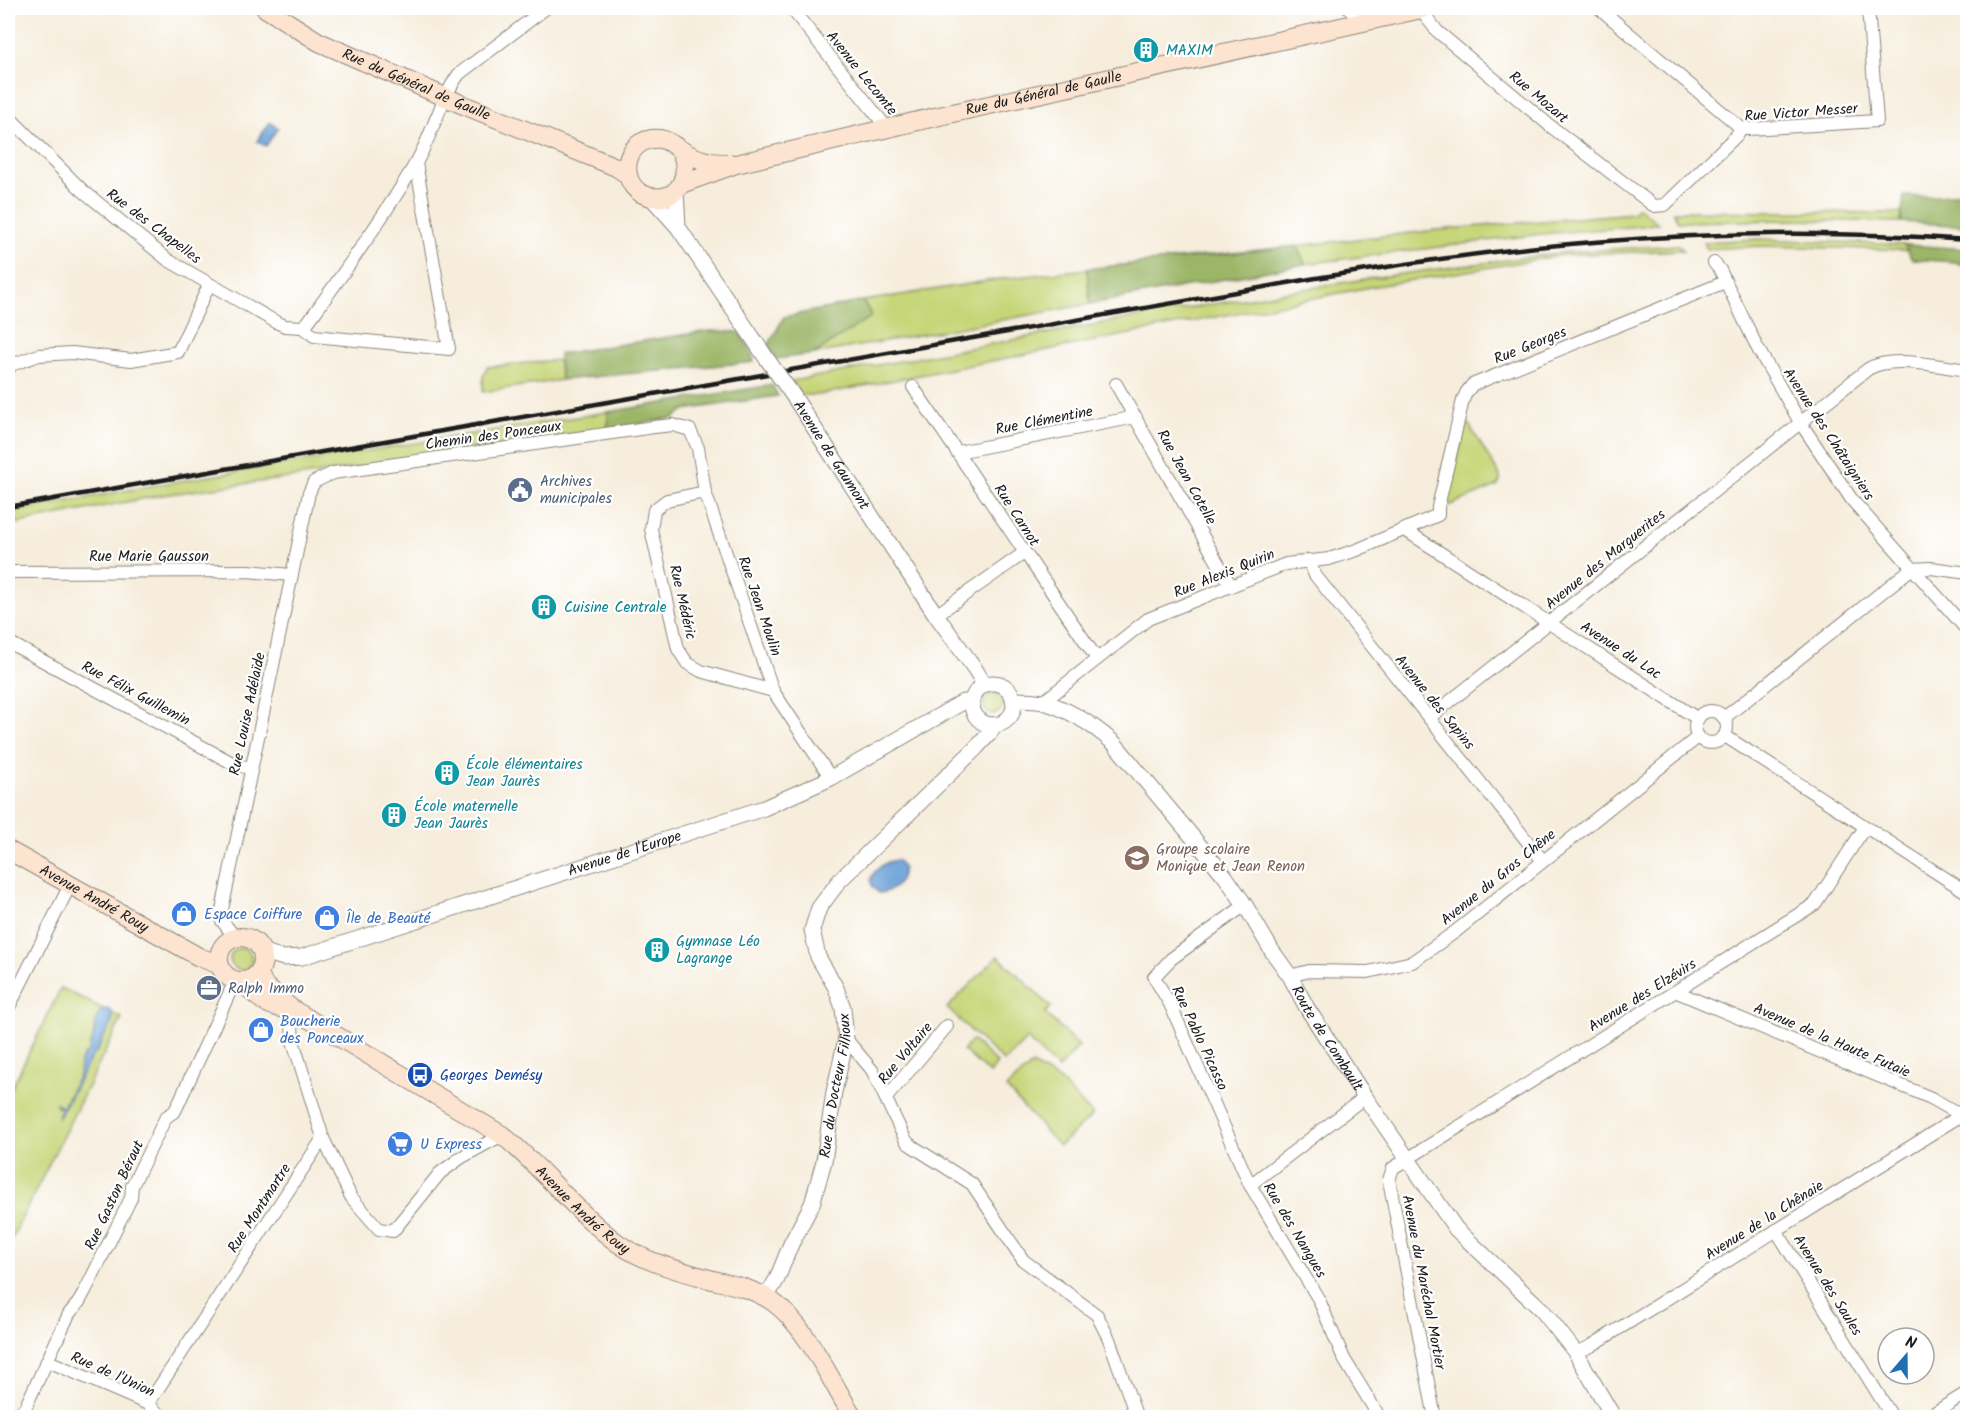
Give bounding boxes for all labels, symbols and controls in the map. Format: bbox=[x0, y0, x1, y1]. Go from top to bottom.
street label: Avenue Lecomte bbox=[819, 26, 903, 121]
building icon: MAXIM bbox=[1131, 35, 1161, 65]
place label: MAXIM bbox=[1166, 39, 1213, 63]
street label: Rue du Général de Gaulle bbox=[338, 43, 494, 128]
street label: Rue du Général de Gaulle bbox=[963, 65, 1124, 123]
street label: Rue Mozart bbox=[1503, 66, 1574, 130]
street label: Rue Victor Messer bbox=[1744, 97, 1860, 129]
street label: Rue des Chapelles bbox=[101, 183, 207, 271]
street label: Rue Georges bbox=[1490, 320, 1571, 371]
street label: Avenue des Châtaigniers bbox=[1776, 363, 1881, 506]
street label: Avenue de Gaumont bbox=[786, 396, 876, 515]
street label: Rue Clémentine bbox=[993, 400, 1095, 442]
street label: Chemin des Ponceaux bbox=[424, 414, 563, 457]
street label: Rue Jean Cotelle bbox=[1150, 425, 1222, 530]
place label: Archives municipales bbox=[540, 470, 613, 511]
public building icon: Archives municipales bbox=[505, 475, 535, 505]
street label: Rue Carnot bbox=[987, 480, 1045, 552]
street label: Avenue des Marguerites bbox=[1540, 503, 1672, 616]
street label: Rue Alexis Quirin bbox=[1170, 543, 1279, 605]
street label: Rue Marie Gausson bbox=[89, 545, 209, 569]
street label: Rue Jean Moulin bbox=[731, 553, 787, 660]
street label: Rue Médéric bbox=[662, 562, 702, 642]
building icon: Cuisine Centrale bbox=[529, 592, 559, 622]
place label: Cuisine Centrale bbox=[564, 596, 667, 620]
street label: Avenue du Lac bbox=[1575, 616, 1666, 686]
street label: Rue Louise Adélaïde bbox=[223, 650, 273, 778]
street label: Avenue des Sapins bbox=[1388, 650, 1481, 756]
street label: Rue Félix Guillemin bbox=[77, 655, 194, 733]
place label: École élémentaires Jean Jaurès bbox=[466, 753, 583, 794]
building icon: École élémentaires Jean Jaurès bbox=[432, 758, 462, 788]
place label: École maternelle Jean Jaurès bbox=[414, 795, 518, 836]
building icon: École maternelle Jean Jaurès bbox=[379, 800, 409, 830]
street label: Avenue du Gros Chêne bbox=[1436, 823, 1562, 932]
street label: Avenue de l'Europe bbox=[565, 824, 685, 883]
place label: Groupe scolaire Monique et Jean Renon bbox=[1156, 838, 1305, 879]
school or university icon: Groupe scolaire Monique et Jean Renon bbox=[1122, 843, 1152, 873]
street label: Avenue André Rouy bbox=[35, 859, 154, 940]
shop icon: Espace Coiffure bbox=[169, 899, 199, 929]
place label: Espace Coiffure bbox=[204, 903, 303, 927]
shop icon: Île de Beauté bbox=[312, 903, 342, 933]
place label: Île de Beauté bbox=[346, 907, 432, 931]
place label: Gymnase Léo Lagrange bbox=[676, 930, 760, 971]
building icon: Gymnase Léo Lagrange bbox=[642, 935, 672, 965]
street label: Avenue des Elzévirs bbox=[1584, 953, 1702, 1039]
office icon: Ralph Immo bbox=[194, 973, 224, 1003]
place label: Ralph Immo bbox=[228, 977, 304, 1001]
street label: Rue Pablo Picasso bbox=[1164, 982, 1234, 1095]
street label: Route de Combault bbox=[1284, 982, 1369, 1096]
street label: Avenue de la Haute Futaie bbox=[1749, 997, 1914, 1085]
place label: Boucherie des Ponceaux bbox=[280, 1010, 364, 1051]
street label: Rue du Docteur Fillioux bbox=[814, 1012, 859, 1160]
shop icon: Boucherie des Ponceaux bbox=[246, 1015, 276, 1045]
street label: Rue Voltaire bbox=[872, 1017, 939, 1090]
bus stop icon: Georges Demésy bbox=[405, 1060, 435, 1090]
place label: Georges Demésy bbox=[440, 1064, 543, 1088]
supermarket icon: U Express bbox=[385, 1129, 415, 1159]
place label: U Express bbox=[420, 1133, 482, 1157]
street label: Rue Gaston Béraut bbox=[79, 1136, 151, 1254]
street label: Rue Montmartre bbox=[222, 1159, 298, 1258]
street label: Avenue André Rouy bbox=[529, 1160, 635, 1262]
street label: Avenue de la Chênaie bbox=[1700, 1174, 1829, 1267]
street label: Rue des Nangues bbox=[1256, 1178, 1333, 1284]
street label: Avenue du Maréchal Mortier bbox=[1394, 1193, 1452, 1373]
street label: Avenue des Saules bbox=[1786, 1230, 1868, 1342]
north arrow bbox=[1876, 1326, 1936, 1386]
text: N bbox=[1902, 1330, 1920, 1357]
street label: Rue de l'Union bbox=[67, 1346, 159, 1404]

